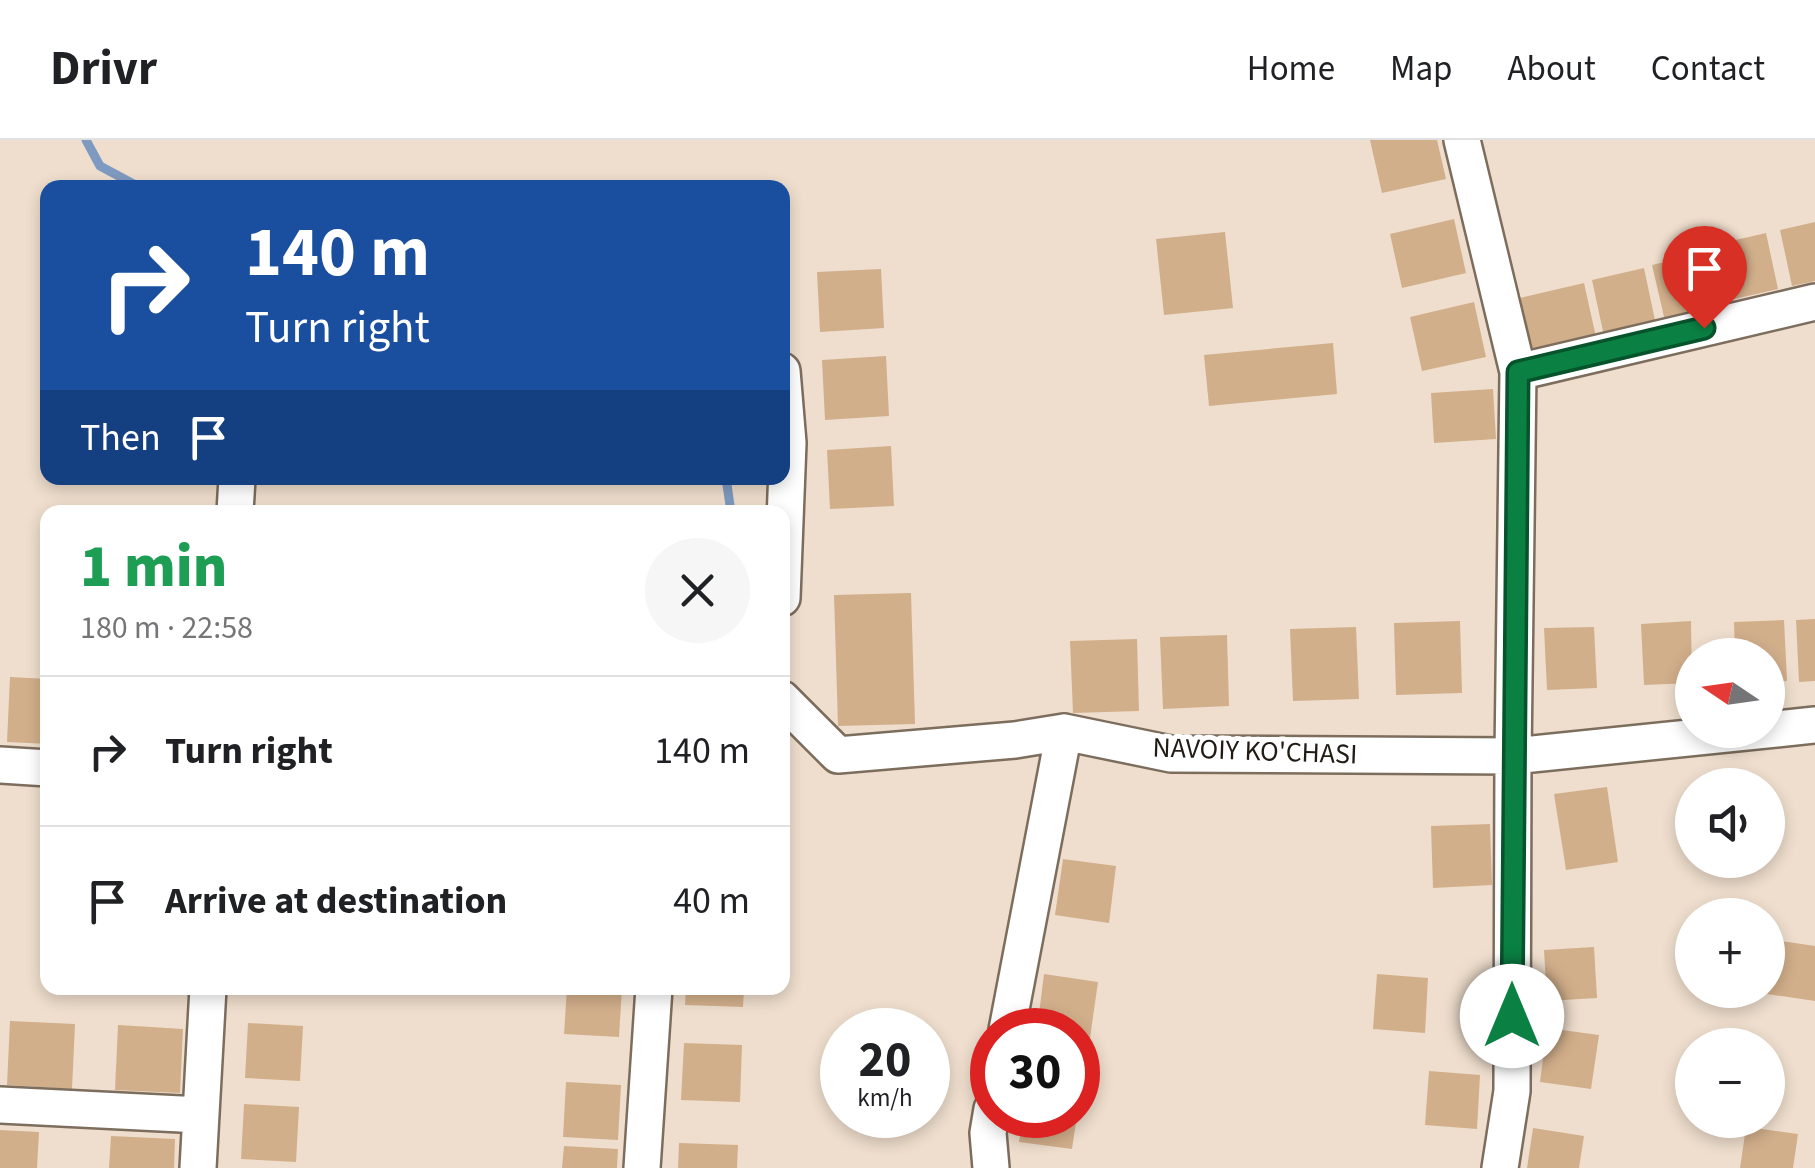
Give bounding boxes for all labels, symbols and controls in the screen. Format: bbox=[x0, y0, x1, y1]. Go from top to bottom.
text: Drivr bbox=[50, 35, 157, 103]
text: Home bbox=[1247, 44, 1335, 94]
text: Map bbox=[1390, 44, 1453, 94]
text: About bbox=[1508, 44, 1596, 94]
text: Contact bbox=[1651, 44, 1765, 94]
text: 140 m bbox=[245, 203, 430, 303]
icon: right bbox=[80, 220, 210, 350]
pin bbox=[1662, 226, 1747, 329]
icon: arrive bbox=[1677, 241, 1732, 296]
text: Turn right bbox=[245, 296, 430, 360]
icon: arrive bbox=[181, 410, 236, 465]
text: Then bbox=[80, 411, 161, 465]
text: 1 min bbox=[80, 525, 227, 610]
button: close bbox=[645, 538, 750, 643]
text: 180 m · 22:58 bbox=[80, 605, 253, 651]
north arrow bbox=[1675, 638, 1785, 748]
map controls bbox=[1675, 638, 1785, 1138]
icon: right bbox=[80, 724, 135, 779]
text: Turn right bbox=[165, 724, 333, 778]
text: 140 m bbox=[654, 724, 750, 778]
street label: NAVOIY KO'CHASI bbox=[1152, 727, 1358, 775]
button: sound bbox=[1675, 768, 1785, 878]
icon: arrive bbox=[80, 874, 135, 929]
text: Arrive at destination bbox=[165, 874, 507, 928]
text: 40 m bbox=[673, 874, 750, 928]
button: + bbox=[1675, 898, 1785, 1008]
position arrow bbox=[1460, 964, 1564, 1068]
speed limit sign: 30 bbox=[970, 1008, 1100, 1138]
text: 20 bbox=[859, 1025, 911, 1096]
button: − bbox=[1675, 1028, 1785, 1138]
text: km/h bbox=[857, 1080, 913, 1116]

